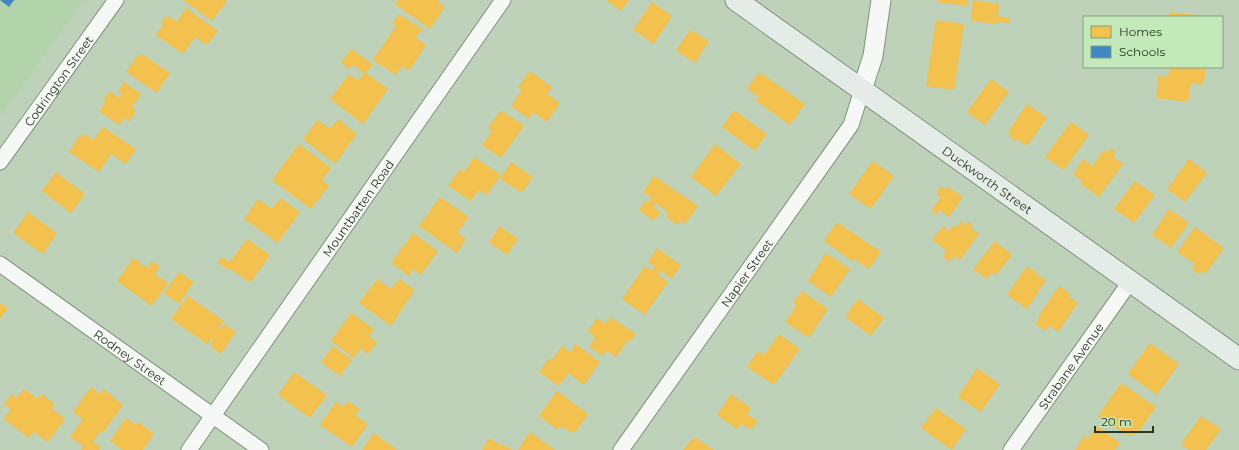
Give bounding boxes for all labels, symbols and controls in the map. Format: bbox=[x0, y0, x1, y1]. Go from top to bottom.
legend bbox=[1083, 16, 1223, 68]
text: Homes bbox=[1119, 24, 1162, 39]
street label: Codrington Street bbox=[21, 32, 96, 129]
text: Schools bbox=[1119, 44, 1165, 59]
street label: Duckworth Street bbox=[940, 142, 1035, 217]
street label: Mountbatten Road bbox=[319, 157, 397, 259]
street label: Napier Street bbox=[717, 236, 776, 310]
street label: Strabane Avenue bbox=[1035, 320, 1106, 412]
street label: Rodney Street bbox=[91, 326, 170, 388]
scale bar bbox=[1095, 408, 1153, 434]
text: 20 m bbox=[1101, 414, 1132, 429]

